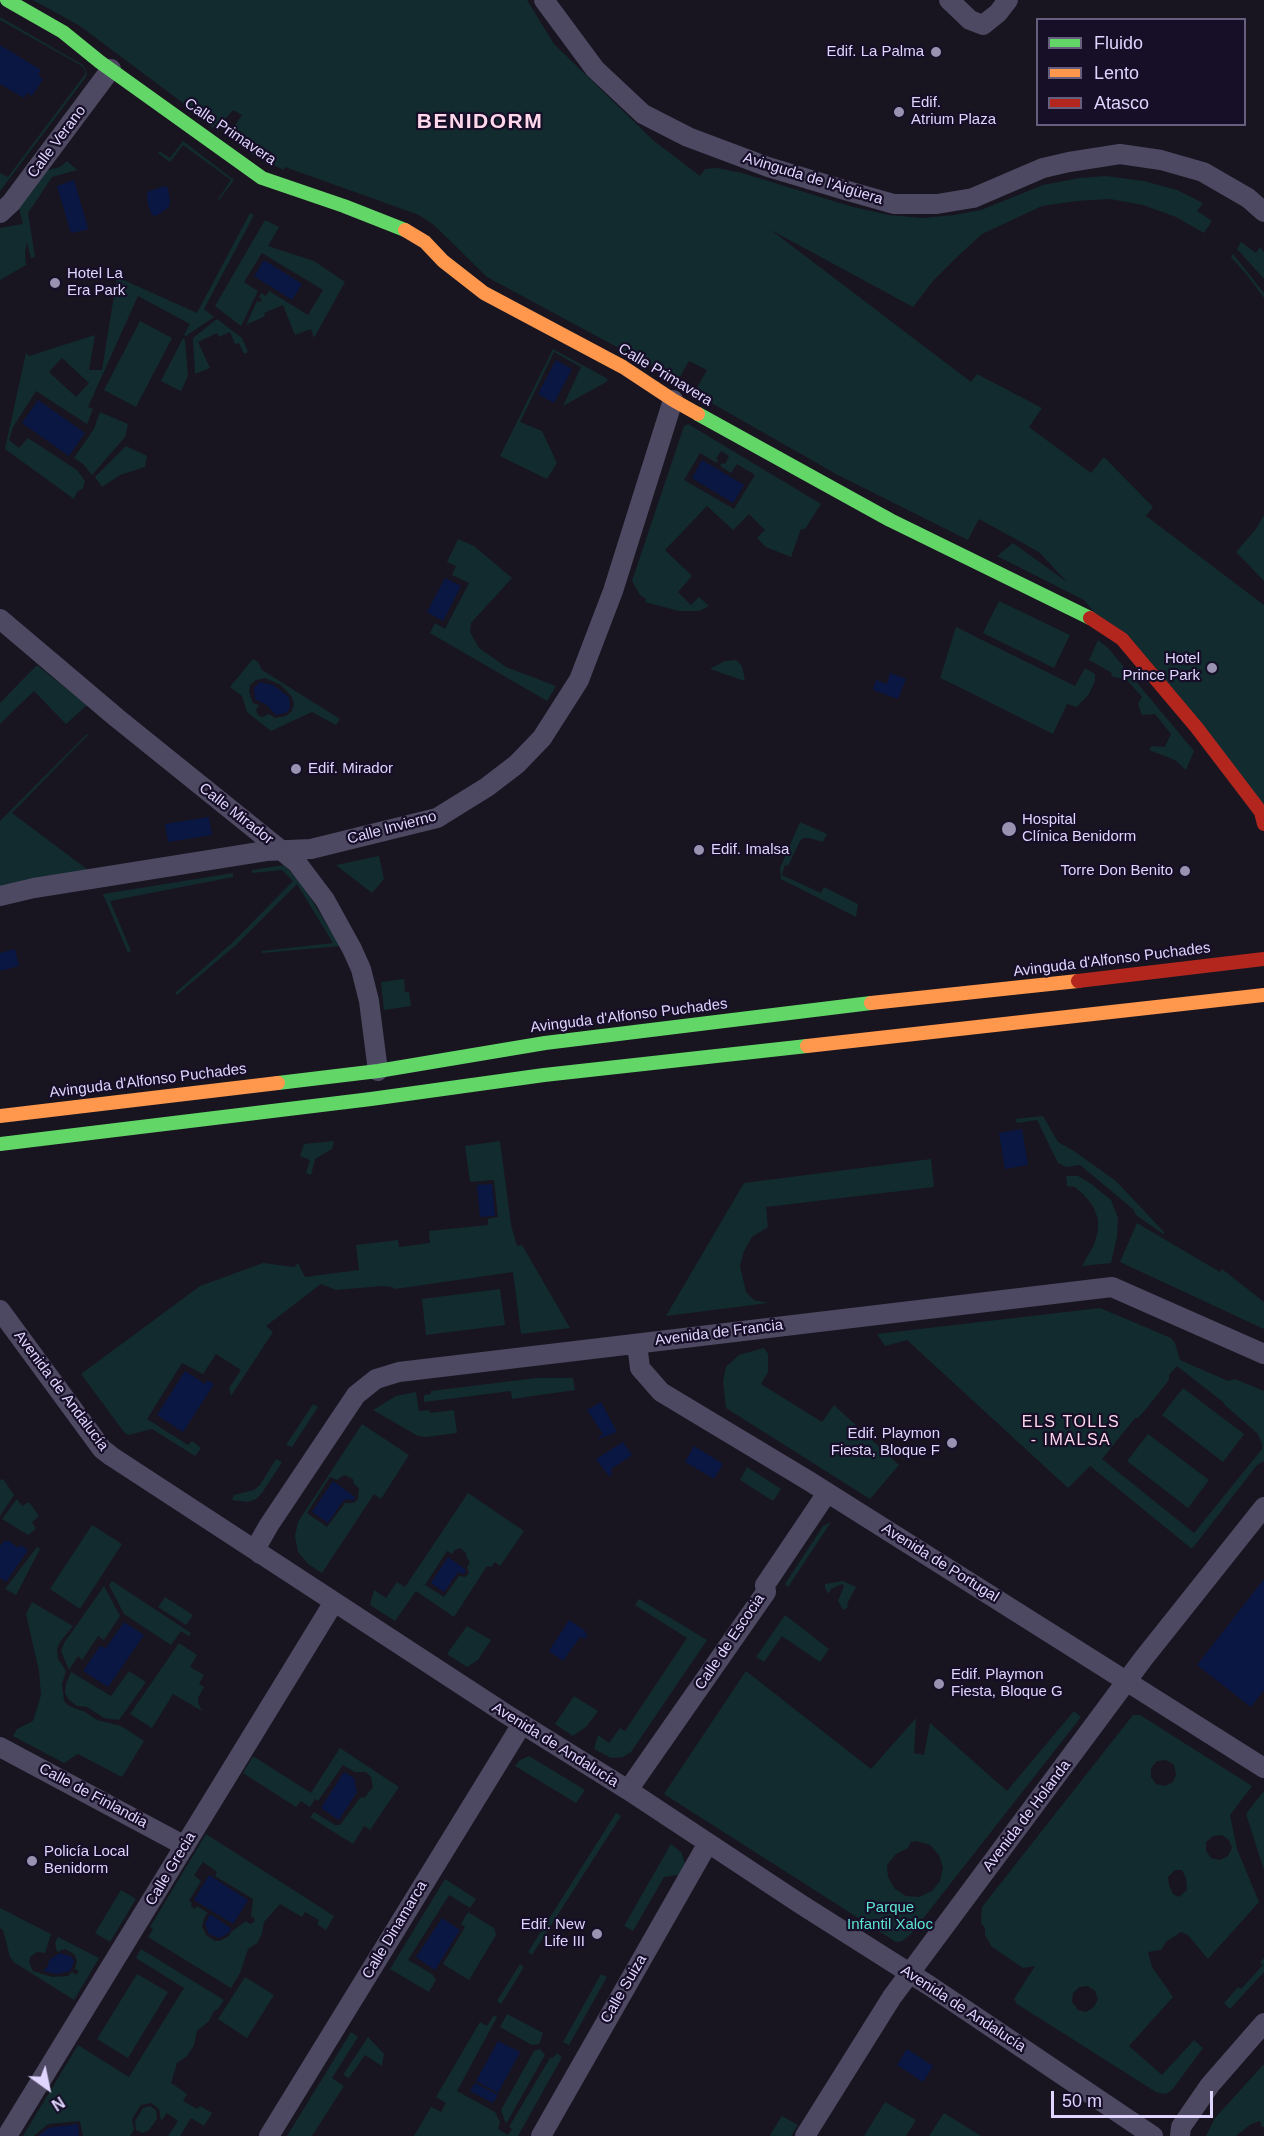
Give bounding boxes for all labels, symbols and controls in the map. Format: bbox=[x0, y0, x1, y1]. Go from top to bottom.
legend bbox=[1036, 18, 1246, 126]
text: Fluido bbox=[1094, 33, 1143, 53]
place label: Edif. La Palma bbox=[826, 43, 924, 61]
marker: Edif. La Palma bbox=[929, 45, 943, 59]
text: Lento bbox=[1094, 63, 1139, 83]
text: Atasco bbox=[1094, 93, 1149, 113]
place label: Edif. Atrium Plaza bbox=[911, 94, 996, 129]
street label: Calle Primavera bbox=[181, 95, 279, 169]
street label: Calle Verano bbox=[24, 102, 90, 182]
marker: Edif. Atrium Plaza bbox=[892, 105, 906, 119]
district label: BENIDORM bbox=[417, 109, 543, 135]
street label: Avinguda de l'Aigüera bbox=[741, 149, 885, 209]
place label: Hotel La Era Park bbox=[67, 265, 125, 300]
marker: Hotel La Era Park bbox=[48, 276, 62, 290]
street label: Calle Primavera bbox=[615, 340, 715, 410]
place label: Hotel Prince Park bbox=[1122, 650, 1200, 685]
marker: Hotel Prince Park bbox=[1205, 661, 1219, 675]
place label: Edif. Mirador bbox=[308, 760, 393, 778]
marker: Edif. Mirador bbox=[289, 762, 303, 776]
street label: Calle Mirador bbox=[195, 779, 277, 849]
street label: Calle Invierno bbox=[345, 807, 439, 849]
place label: Hospital Clínica Benidorm bbox=[1022, 811, 1136, 846]
marker: Hospital Clínica Benidorm bbox=[1000, 820, 1018, 838]
place label: Edif. Imalsa bbox=[711, 841, 789, 859]
marker: Edif. Imalsa bbox=[692, 843, 706, 857]
place label: Torre Don Benito bbox=[1060, 862, 1173, 880]
marker: Torre Don Benito bbox=[1178, 864, 1192, 878]
street label: Avinguda d'Alfonso Puchades bbox=[1012, 939, 1212, 981]
street label: Avinguda d'Alfonso Puchades bbox=[529, 995, 729, 1037]
street label: Avinguda d'Alfonso Puchades bbox=[48, 1060, 248, 1102]
street label: Avenida de Francia bbox=[654, 1316, 784, 1350]
street label: Avenida de Andalucía bbox=[10, 1327, 112, 1455]
district label: ELS TOLLS - IMALSA bbox=[1022, 1413, 1120, 1451]
place label: Edif. Playmon Fiesta, Bloque F bbox=[831, 1425, 940, 1460]
marker: Edif. Playmon Fiesta, Bloque F bbox=[945, 1436, 959, 1450]
street label: Avenida de Portugal bbox=[878, 1520, 1002, 1606]
street label: Calle de Escocia bbox=[691, 1591, 769, 1693]
place label: Edif. Playmon Fiesta, Bloque G bbox=[951, 1666, 1063, 1701]
marker: Edif. Playmon Fiesta, Bloque G bbox=[932, 1677, 946, 1691]
street label: Avenida de Andalucía bbox=[488, 1699, 622, 1791]
street label: Avenida de Holanda bbox=[979, 1757, 1075, 1875]
street label: Calle de Finlandia bbox=[36, 1760, 150, 1832]
street label: Calle Grecia bbox=[142, 1829, 200, 1909]
place label: Policía Local Benidorm bbox=[44, 1843, 129, 1878]
marker: Policía Local Benidorm bbox=[25, 1854, 39, 1868]
street label: Calle Dinamarca bbox=[359, 1878, 431, 1982]
park label: Parque Infantil Xaloc bbox=[847, 1899, 933, 1934]
place label: Edif. New Life III bbox=[521, 1916, 585, 1951]
marker: Edif. New Life III bbox=[590, 1927, 604, 1941]
street label: Calle Suiza bbox=[597, 1952, 651, 2026]
street label: Avenida de Andalucía bbox=[897, 1962, 1029, 2056]
north arrow bbox=[18, 2058, 78, 2118]
scale bar bbox=[1054, 2079, 1216, 2117]
text: 50 m bbox=[1062, 2091, 1102, 2111]
text: N bbox=[49, 2093, 68, 2114]

